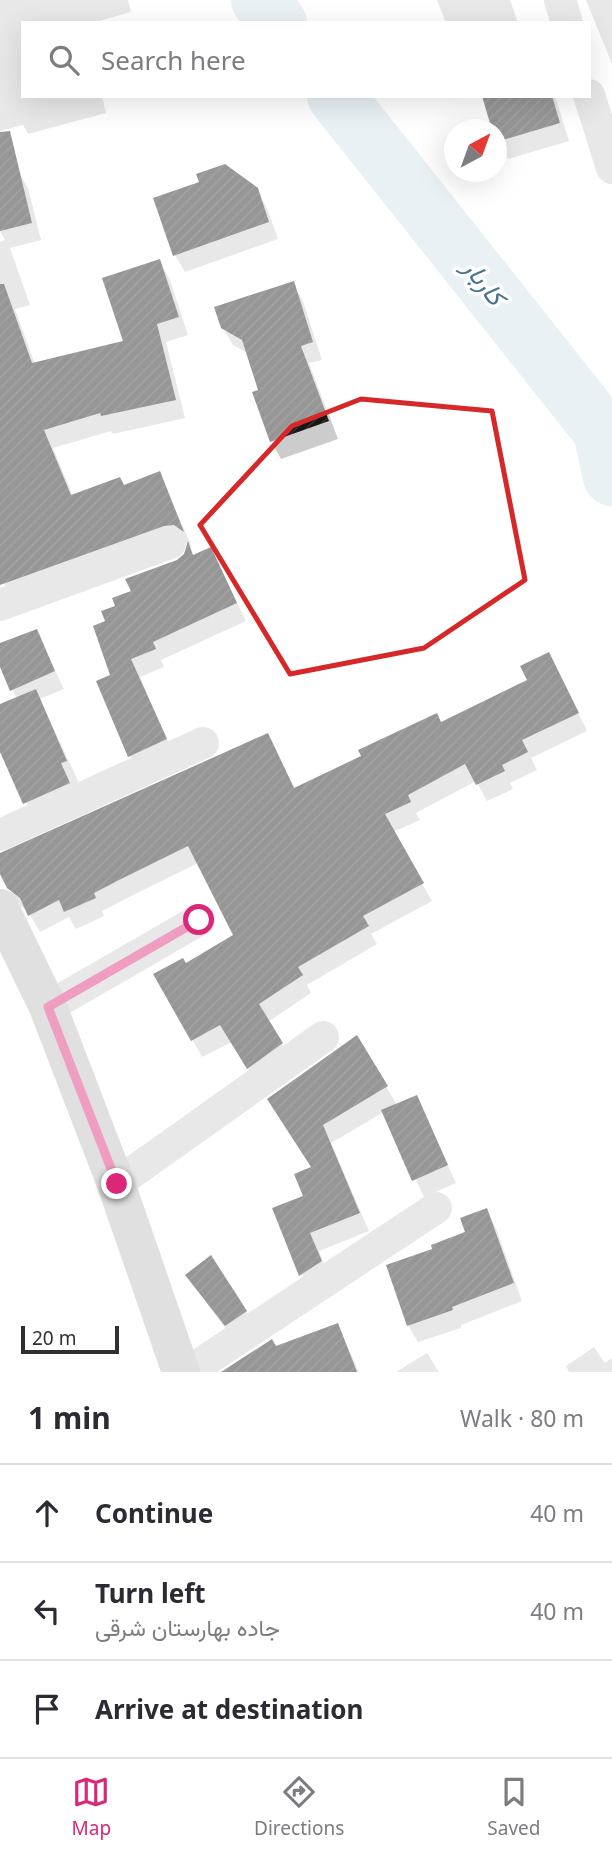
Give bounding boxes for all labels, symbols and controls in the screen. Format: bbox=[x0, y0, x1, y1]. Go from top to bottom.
search box bbox=[21, 21, 591, 98]
icon: search bbox=[45, 41, 83, 79]
text: Search here bbox=[101, 42, 246, 78]
north arrow bbox=[444, 119, 507, 182]
water label: کاربار bbox=[454, 249, 517, 316]
route start bbox=[183, 904, 214, 935]
route end bbox=[101, 1168, 132, 1199]
scale bar bbox=[21, 1323, 119, 1355]
text: 20 m bbox=[32, 1325, 76, 1351]
text: 1 min bbox=[28, 1397, 111, 1438]
text: Walk · 80 m bbox=[460, 1402, 584, 1434]
icon: ahead bbox=[28, 1494, 66, 1532]
text: Continue bbox=[95, 1495, 213, 1531]
text: 40 m bbox=[530, 1497, 584, 1529]
text: Turn left bbox=[95, 1575, 206, 1611]
icon: left bbox=[28, 1592, 66, 1630]
text: 40 m bbox=[530, 1595, 584, 1627]
text: جاده بهارستان شرقی bbox=[95, 1611, 280, 1643]
icon: arrive bbox=[28, 1690, 66, 1728]
text: Arrive at destination bbox=[95, 1691, 364, 1727]
tab: Map bbox=[72, 1773, 111, 1841]
tab: Directions bbox=[254, 1773, 344, 1841]
tab: Saved bbox=[487, 1773, 540, 1841]

